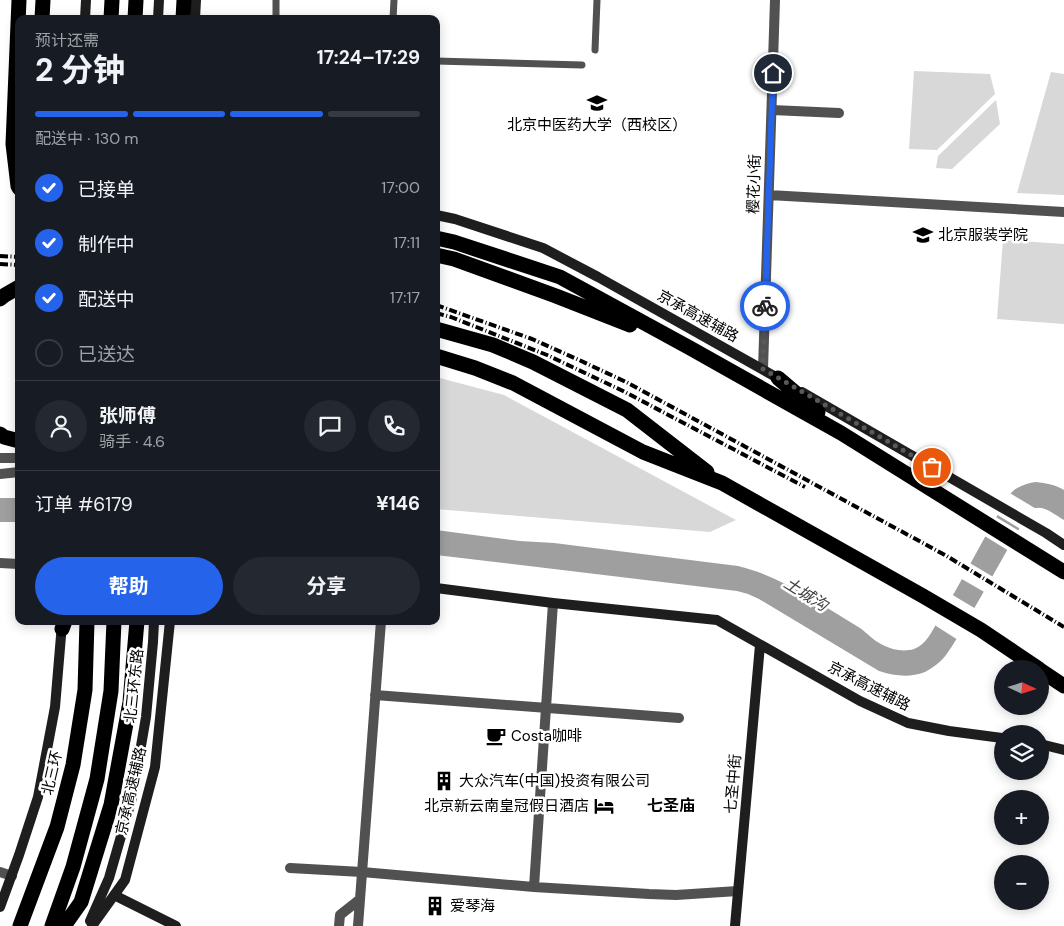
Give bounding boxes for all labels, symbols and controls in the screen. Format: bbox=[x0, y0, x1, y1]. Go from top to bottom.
text: 预计还需 bbox=[35, 30, 99, 51]
text: 17:24–17:29 bbox=[317, 45, 420, 70]
text: 2 分钟 bbox=[35, 49, 125, 91]
pin bbox=[752, 52, 794, 94]
icon: home bbox=[759, 59, 787, 87]
school or university icon: 北京中医药大学（西校区） bbox=[586, 92, 608, 114]
place label: 北京中医药大学（西校区） bbox=[507, 115, 687, 135]
text: 配送中 · 130 m bbox=[35, 128, 139, 149]
street label: 樱花小街 bbox=[743, 154, 765, 214]
icon: check bbox=[35, 174, 63, 202]
text: 已接单 bbox=[78, 177, 135, 202]
text: 17:00 bbox=[381, 177, 420, 198]
school or university icon: 北京服装学院 bbox=[912, 224, 934, 246]
place label: 北京服装学院 bbox=[938, 225, 1028, 245]
icon: check bbox=[35, 229, 63, 257]
text: 制作中 bbox=[78, 232, 135, 257]
text: 17:11 bbox=[393, 232, 420, 253]
courier bbox=[740, 281, 790, 331]
icon: check bbox=[35, 284, 63, 312]
street label: 京承高速辅路 bbox=[654, 285, 742, 347]
text: 配送中 bbox=[78, 287, 135, 312]
text: 17:17 bbox=[390, 287, 420, 308]
icon: bike bbox=[751, 292, 779, 320]
text: 已送达 bbox=[78, 342, 135, 367]
button: person bbox=[35, 400, 87, 452]
button: chat bbox=[304, 400, 356, 452]
button: phone bbox=[368, 400, 420, 452]
text: 张师傅 bbox=[99, 403, 156, 428]
text: 骑手 · 4.6 bbox=[99, 431, 165, 452]
pin bbox=[911, 446, 953, 488]
icon: bag bbox=[918, 453, 946, 481]
text: ¥146 bbox=[376, 491, 420, 516]
text: 订单 #6179 bbox=[35, 492, 133, 517]
button: 帮助 bbox=[35, 557, 223, 615]
button: 分享 bbox=[233, 557, 420, 615]
water label: 土城沟 bbox=[780, 572, 834, 617]
street label: 北三环东路 bbox=[120, 648, 148, 724]
street label: 京承高速辅路 bbox=[824, 657, 914, 715]
north arrow bbox=[994, 660, 1049, 715]
map controls bbox=[994, 660, 1049, 910]
cafe icon: Costa咖啡 bbox=[485, 725, 507, 747]
button: layers bbox=[994, 725, 1049, 780]
place label: Costa咖啡 bbox=[511, 726, 582, 746]
street label: 京承高速辅路 bbox=[111, 745, 151, 837]
street label: 北三环 bbox=[37, 749, 67, 797]
street label: 七圣中街 bbox=[720, 753, 746, 815]
building icon: 大众汽车(中国)投资有限公司 bbox=[433, 770, 455, 792]
place label: 大众汽车(中国)投资有限公司 bbox=[459, 771, 650, 791]
button: + bbox=[994, 790, 1049, 845]
hotel icon: 北京新云南皇冠假日酒店 bbox=[593, 795, 615, 817]
district label: 七圣庙 bbox=[647, 795, 695, 816]
place label: 北京新云南皇冠假日酒店 bbox=[424, 796, 589, 816]
button: − bbox=[994, 855, 1049, 910]
building icon: 爱琴海 bbox=[424, 895, 446, 917]
place label: 爱琴海 bbox=[450, 896, 495, 916]

